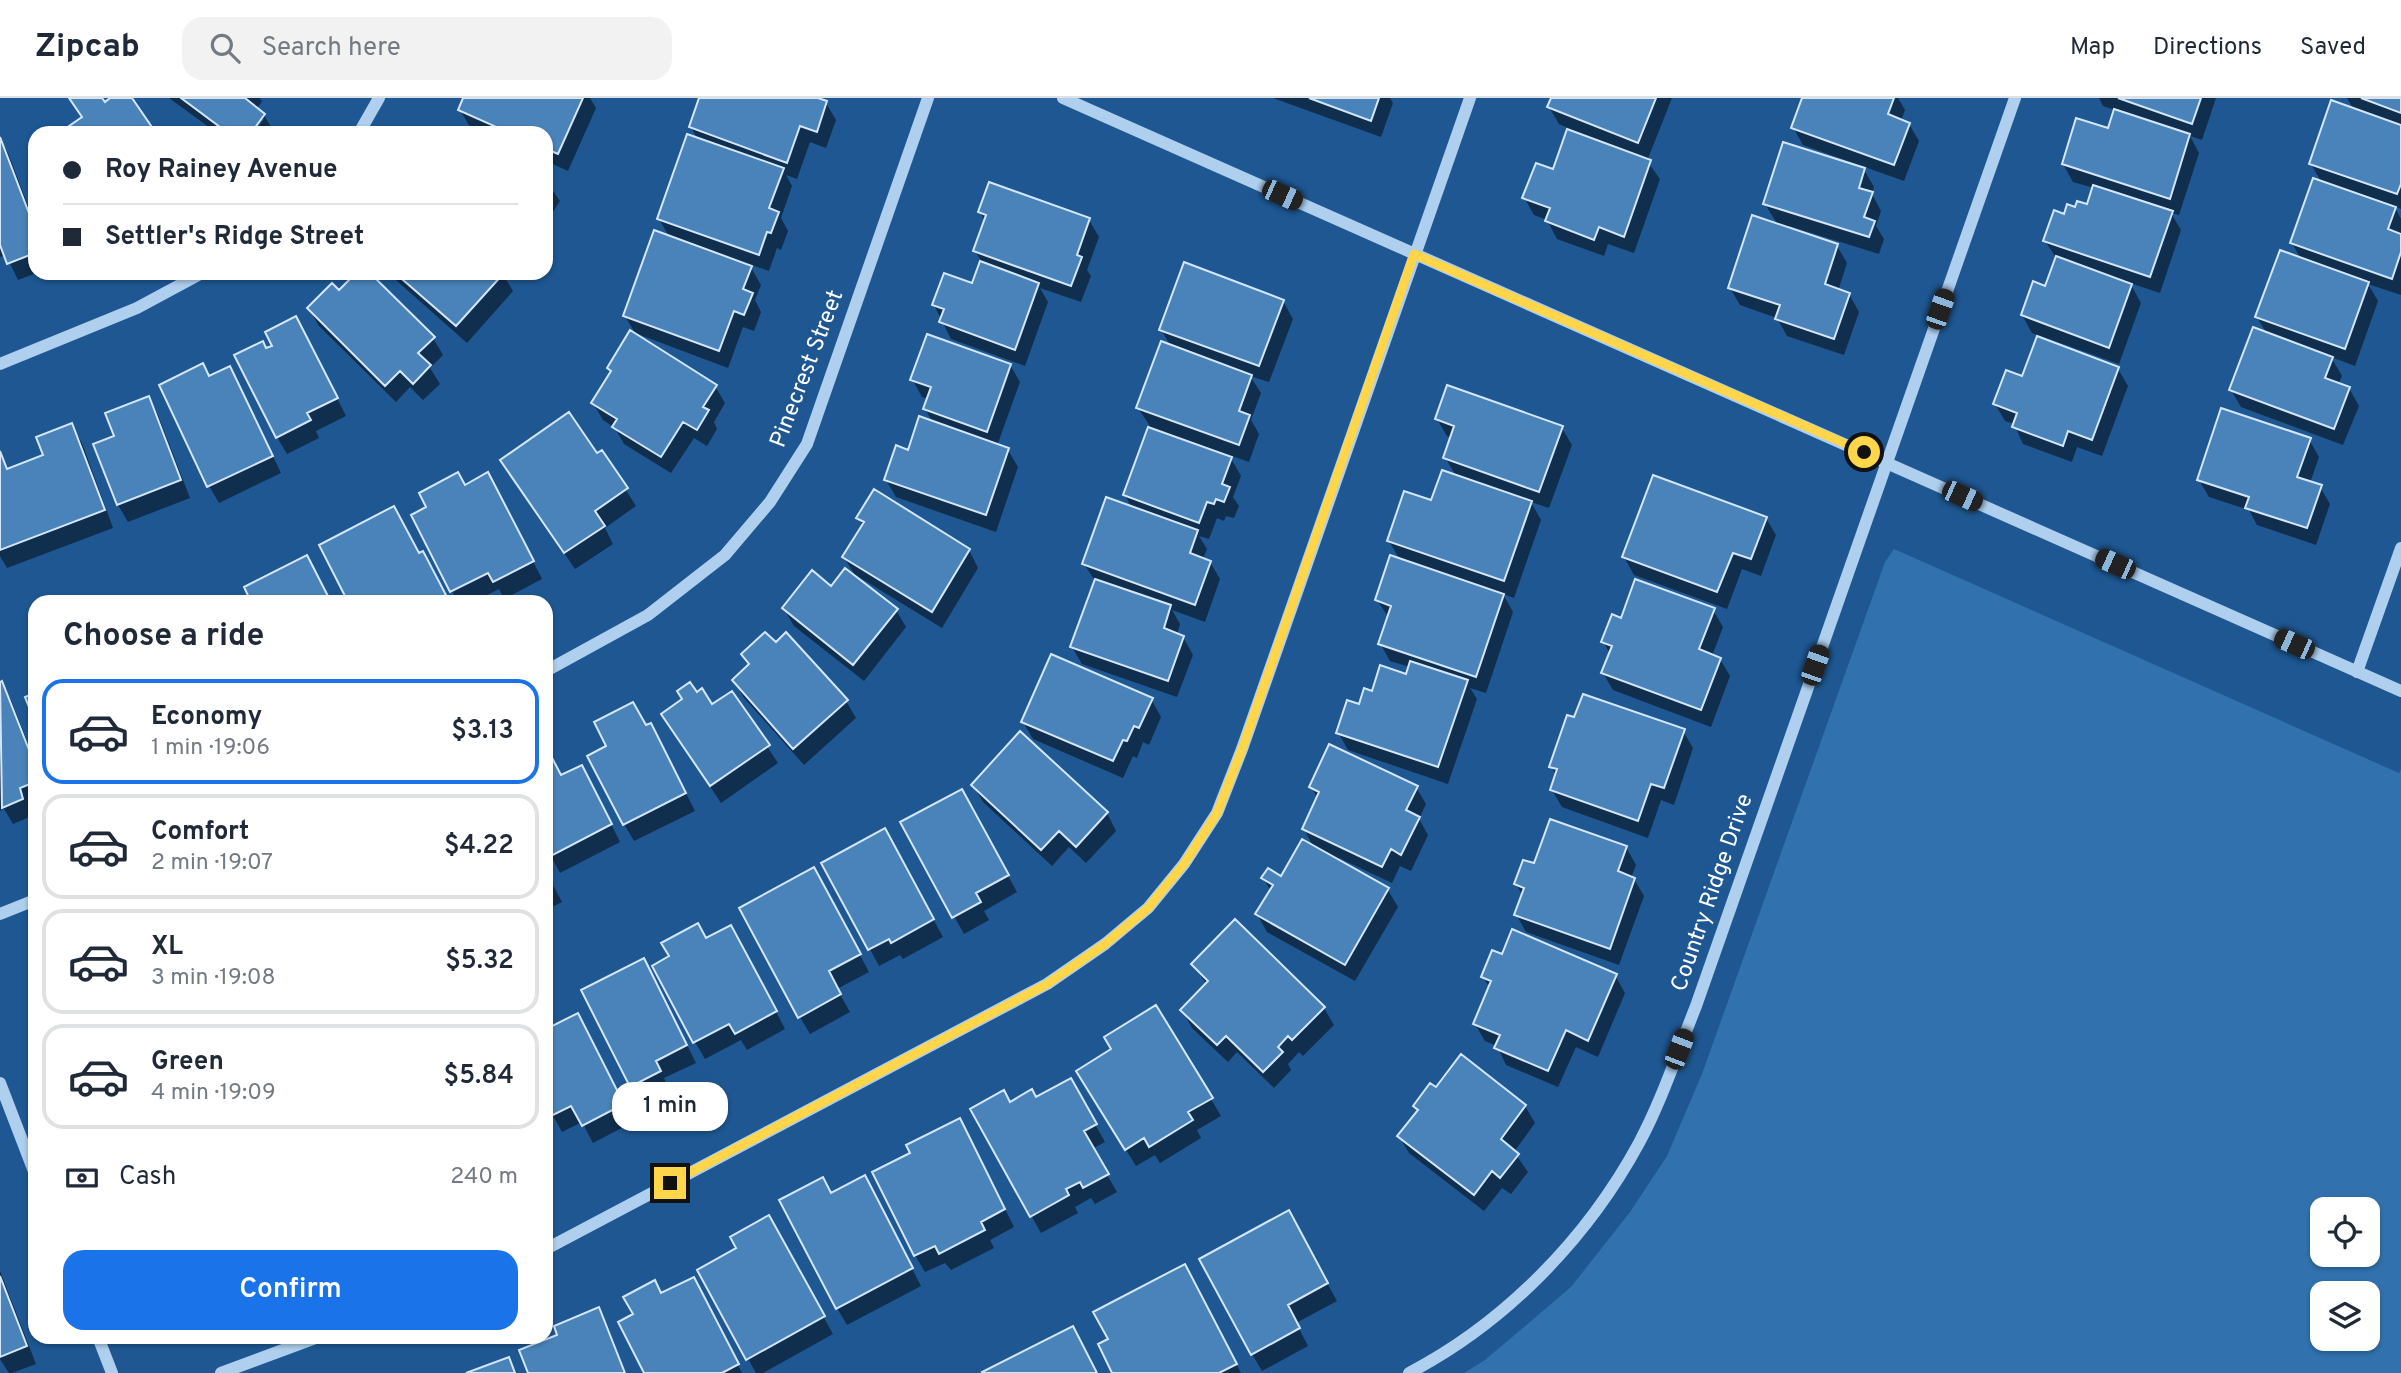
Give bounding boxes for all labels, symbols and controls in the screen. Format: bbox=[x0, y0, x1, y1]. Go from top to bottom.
search box bbox=[182, 17, 672, 80]
text: Zipcab bbox=[35, 27, 140, 69]
icon: search bbox=[206, 29, 244, 67]
text: Search here bbox=[262, 32, 401, 65]
text: Map bbox=[2070, 33, 2115, 63]
text: Directions bbox=[2153, 33, 2262, 63]
text: Saved bbox=[2300, 33, 2366, 63]
text: Roy Rainey Avenue bbox=[105, 154, 338, 187]
car bbox=[1259, 177, 1306, 213]
text: Settler's Ridge Street bbox=[105, 221, 364, 254]
street label: Pinecrest Street bbox=[765, 286, 851, 452]
car bbox=[1924, 286, 1957, 332]
route start bbox=[1848, 436, 1880, 468]
car bbox=[1939, 478, 1986, 514]
car bbox=[2092, 546, 2139, 582]
text: Choose a ride bbox=[63, 617, 264, 657]
car bbox=[2271, 626, 2318, 662]
car bbox=[1799, 642, 1832, 688]
icon: car bbox=[67, 700, 130, 763]
text: Economy bbox=[151, 701, 262, 734]
text: $3.13 bbox=[451, 715, 514, 748]
text: 1 min · 19:06 bbox=[151, 734, 270, 763]
street label: Country Ridge Drive bbox=[1666, 790, 1760, 996]
icon: car bbox=[67, 815, 130, 878]
text: Comfort bbox=[151, 816, 249, 849]
text: $4.22 bbox=[444, 830, 514, 863]
text: 2 min · 19:07 bbox=[151, 849, 273, 878]
icon: car bbox=[67, 930, 130, 993]
text: XL bbox=[151, 931, 183, 964]
text: $5.32 bbox=[445, 945, 514, 978]
text: 3 min · 19:08 bbox=[151, 964, 276, 993]
car bbox=[1662, 1026, 1697, 1072]
icon: car bbox=[67, 1045, 130, 1108]
text: Green bbox=[151, 1046, 224, 1079]
text: $5.84 bbox=[444, 1060, 514, 1093]
text: 4 min · 19:09 bbox=[151, 1079, 276, 1108]
callout: 1 min bbox=[612, 1082, 728, 1130]
text: 1 min bbox=[643, 1092, 697, 1121]
icon: cash bbox=[63, 1159, 101, 1197]
text: Cash bbox=[119, 1161, 176, 1194]
text: 240 m bbox=[450, 1163, 518, 1192]
route end bbox=[654, 1167, 686, 1199]
map controls bbox=[2310, 1197, 2380, 1351]
button: locate bbox=[2310, 1197, 2380, 1267]
button: Confirm bbox=[63, 1250, 518, 1330]
button: layers bbox=[2310, 1281, 2380, 1351]

